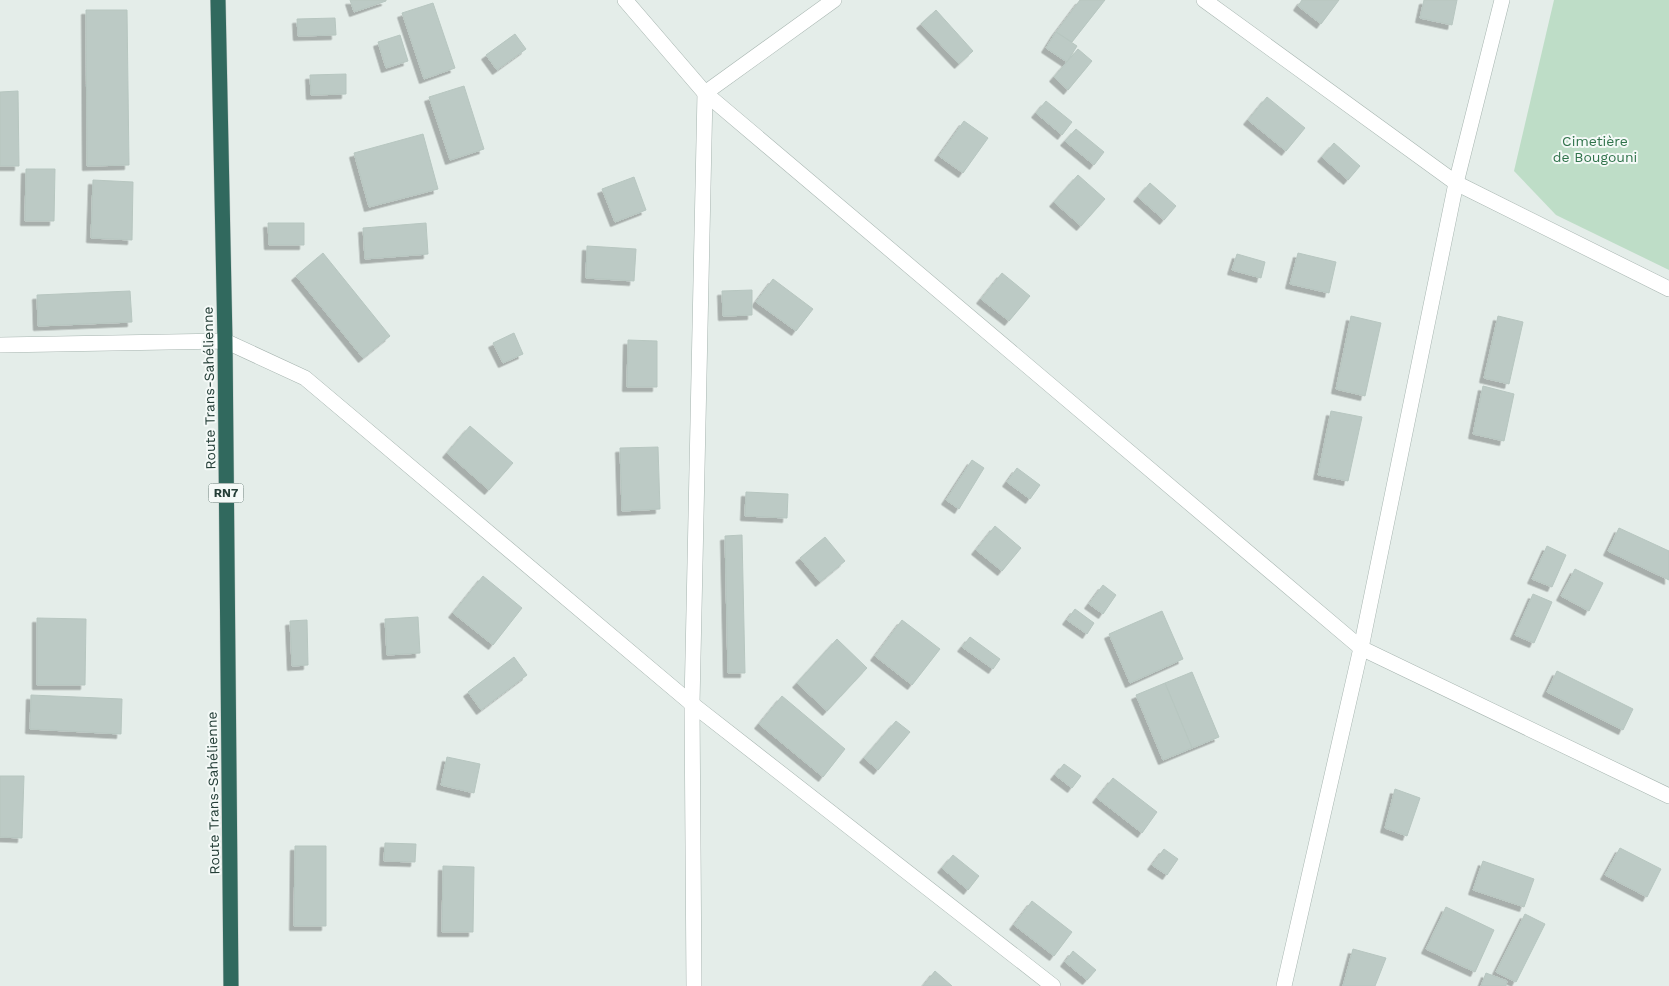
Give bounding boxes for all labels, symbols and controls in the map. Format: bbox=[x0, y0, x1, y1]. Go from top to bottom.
park label: Cimetière de Bougouni bbox=[1553, 133, 1637, 165]
street label: Route Trans-Sahélienne bbox=[200, 306, 218, 470]
road number: RN7 bbox=[208, 483, 244, 502]
street label: Route Trans-Sahélienne bbox=[204, 711, 222, 875]

